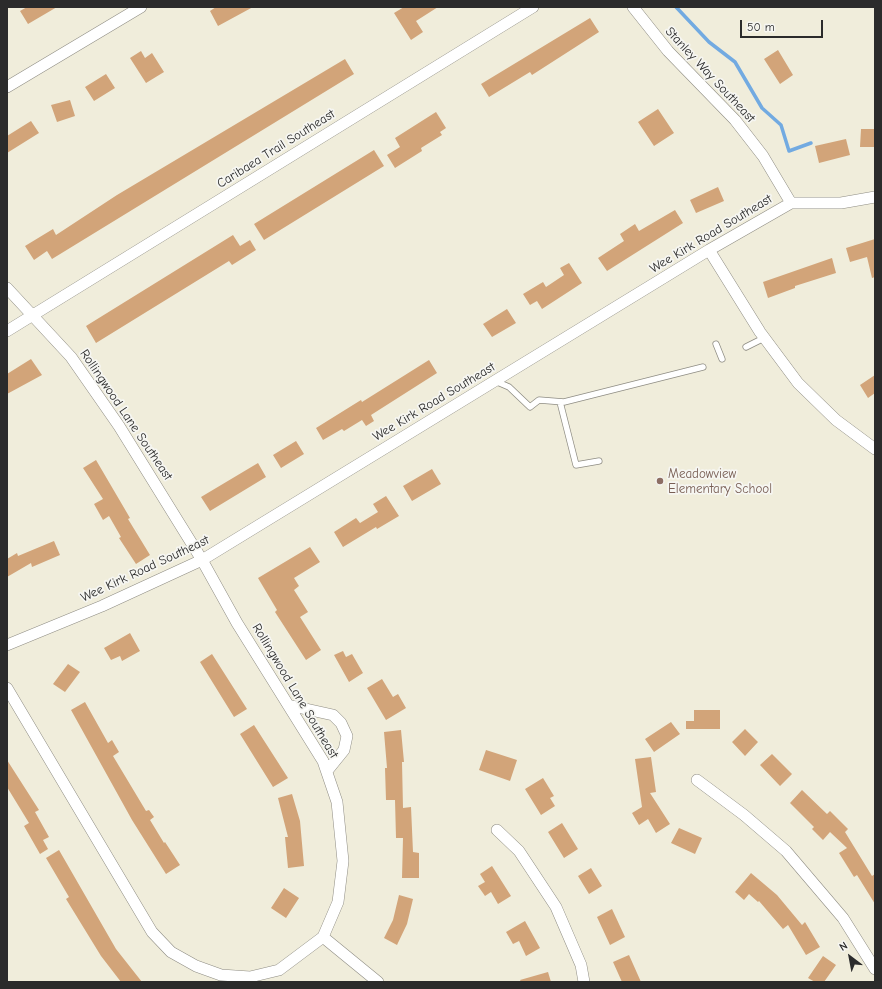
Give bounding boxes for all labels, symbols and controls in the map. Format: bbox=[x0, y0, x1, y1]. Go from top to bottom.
scale bar bbox=[742, 12, 825, 38]
text: 50 m bbox=[747, 20, 775, 34]
street label: Stanley Way Southeast bbox=[662, 24, 758, 126]
street label: Caribaea Trail Southeast bbox=[214, 106, 338, 192]
street label: Wee Kirk Road Southeast bbox=[647, 191, 775, 277]
street label: Rollingwood Lane Southeast bbox=[76, 347, 176, 483]
street label: Wee Kirk Road Southeast bbox=[370, 359, 498, 445]
place label: Meadowview Elementary School bbox=[668, 466, 772, 497]
marker: Meadowview Elementary School bbox=[655, 476, 665, 486]
street label: Wee Kirk Road Southeast bbox=[78, 532, 212, 606]
street label: Rollingwood Lane Southeast bbox=[249, 621, 341, 761]
north arrow bbox=[830, 937, 870, 977]
text: N bbox=[837, 939, 850, 954]

